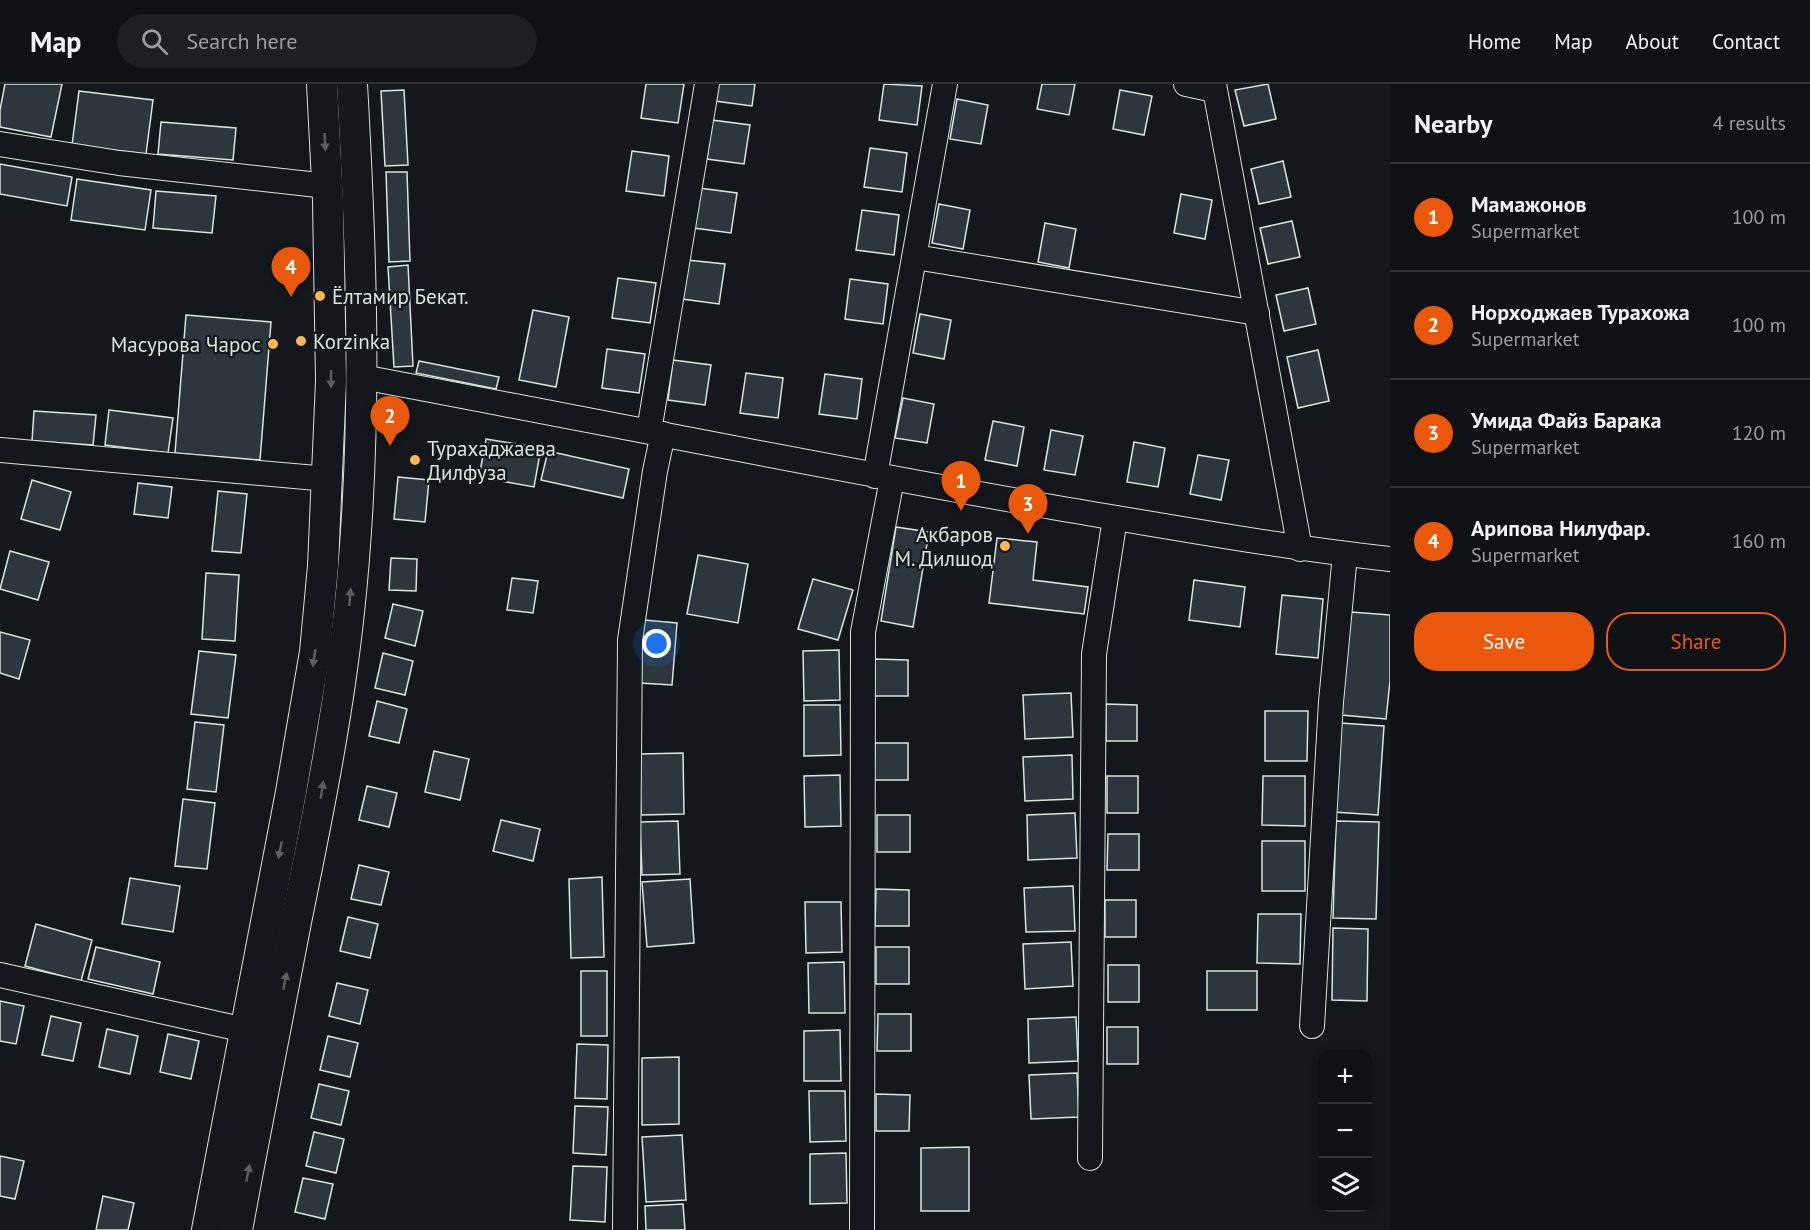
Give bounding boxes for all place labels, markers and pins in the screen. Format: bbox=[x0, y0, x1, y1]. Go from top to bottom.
pin: 4 bbox=[272, 248, 310, 297]
place label: Ёлтамир Бекат. bbox=[332, 283, 468, 310]
marker: Ёлтамир Бекат. bbox=[313, 289, 327, 303]
place label: Korzinka bbox=[313, 328, 390, 355]
place label: Масурова Чарос bbox=[111, 331, 261, 358]
marker: Korzinka bbox=[294, 334, 308, 348]
marker: Масурова Чарос bbox=[266, 337, 280, 351]
pin: 2 bbox=[370, 396, 410, 446]
place label: Турахаджаева Дилфуза bbox=[427, 435, 556, 486]
marker: Турахаджаева Дилфуза bbox=[408, 453, 422, 467]
pin: 1 bbox=[942, 462, 980, 511]
pin: 3 bbox=[1008, 484, 1048, 534]
place label: Акбаров М. Дилшод bbox=[894, 521, 993, 572]
marker: Акбаров М. Дилшод bbox=[998, 539, 1012, 553]

